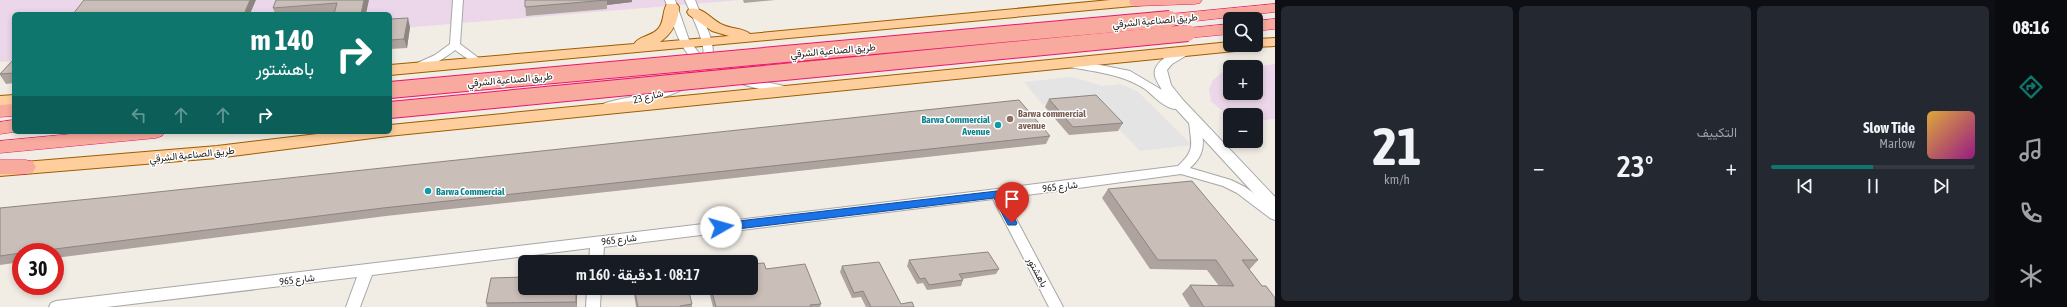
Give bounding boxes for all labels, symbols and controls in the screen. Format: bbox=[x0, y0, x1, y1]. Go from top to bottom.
street label: طريق الصناعية الشرقي bbox=[1112, 11, 1199, 33]
map controls bbox=[1223, 12, 1263, 148]
button: search bbox=[1223, 12, 1263, 52]
text: 08:16 bbox=[2012, 17, 2050, 38]
text: 140 m bbox=[251, 24, 314, 56]
icon: right bbox=[328, 28, 380, 80]
street label: طريق الصناعية الشرقي bbox=[790, 41, 877, 63]
text: باهشتور bbox=[256, 58, 314, 79]
button: + bbox=[1223, 60, 1263, 100]
street label: طريق الصناعية الشرقي bbox=[467, 70, 554, 92]
icon: directions bbox=[2017, 73, 2045, 101]
street label: شارع 23 bbox=[632, 87, 665, 107]
icon: left bbox=[128, 104, 150, 126]
icon: ahead bbox=[170, 104, 192, 126]
icon: ahead bbox=[212, 104, 234, 126]
icon: right bbox=[254, 104, 276, 126]
place label: Barwa commercial avenue bbox=[1018, 108, 1086, 131]
button: − bbox=[1223, 108, 1263, 148]
place label: Barwa Commercial Avenue bbox=[921, 114, 990, 137]
marker: Barwa commercial avenue bbox=[1005, 114, 1015, 124]
text: 21 bbox=[1373, 116, 1421, 176]
text: Slow Tide bbox=[1863, 119, 1915, 136]
marker: Barwa Commercial Avenue bbox=[993, 120, 1003, 130]
text: التكييف bbox=[1697, 125, 1737, 140]
text: Marlow bbox=[1879, 136, 1915, 151]
icon: music bbox=[2017, 136, 2045, 164]
street label: طريق الصناعية الشرقي bbox=[149, 145, 236, 167]
text: 23° bbox=[1617, 149, 1653, 183]
text: − bbox=[1533, 154, 1544, 180]
text: + bbox=[1726, 154, 1737, 180]
text: km/h bbox=[1384, 172, 1410, 187]
icon: previous bbox=[1794, 175, 1816, 197]
icon: pause bbox=[1862, 175, 1884, 197]
icon: next bbox=[1930, 175, 1952, 197]
street label: شارع 965 bbox=[1042, 179, 1079, 195]
pin bbox=[995, 182, 1029, 223]
marker: Barwa Commercial bbox=[423, 186, 433, 196]
place label: Barwa Commercial bbox=[436, 186, 505, 197]
icon: arrive bbox=[1001, 188, 1023, 210]
icon: phone bbox=[2017, 199, 2045, 227]
position arrow bbox=[700, 206, 742, 248]
street label: شارع 965 bbox=[601, 232, 638, 248]
speed limit sign: 30 bbox=[12, 243, 64, 295]
street label: باهشتور bbox=[1024, 254, 1050, 290]
icon: climate bbox=[2017, 262, 2045, 290]
text: 08:17 · 1 دقيقة · 160 m bbox=[576, 266, 700, 283]
street label: شارع 965 bbox=[279, 272, 316, 288]

